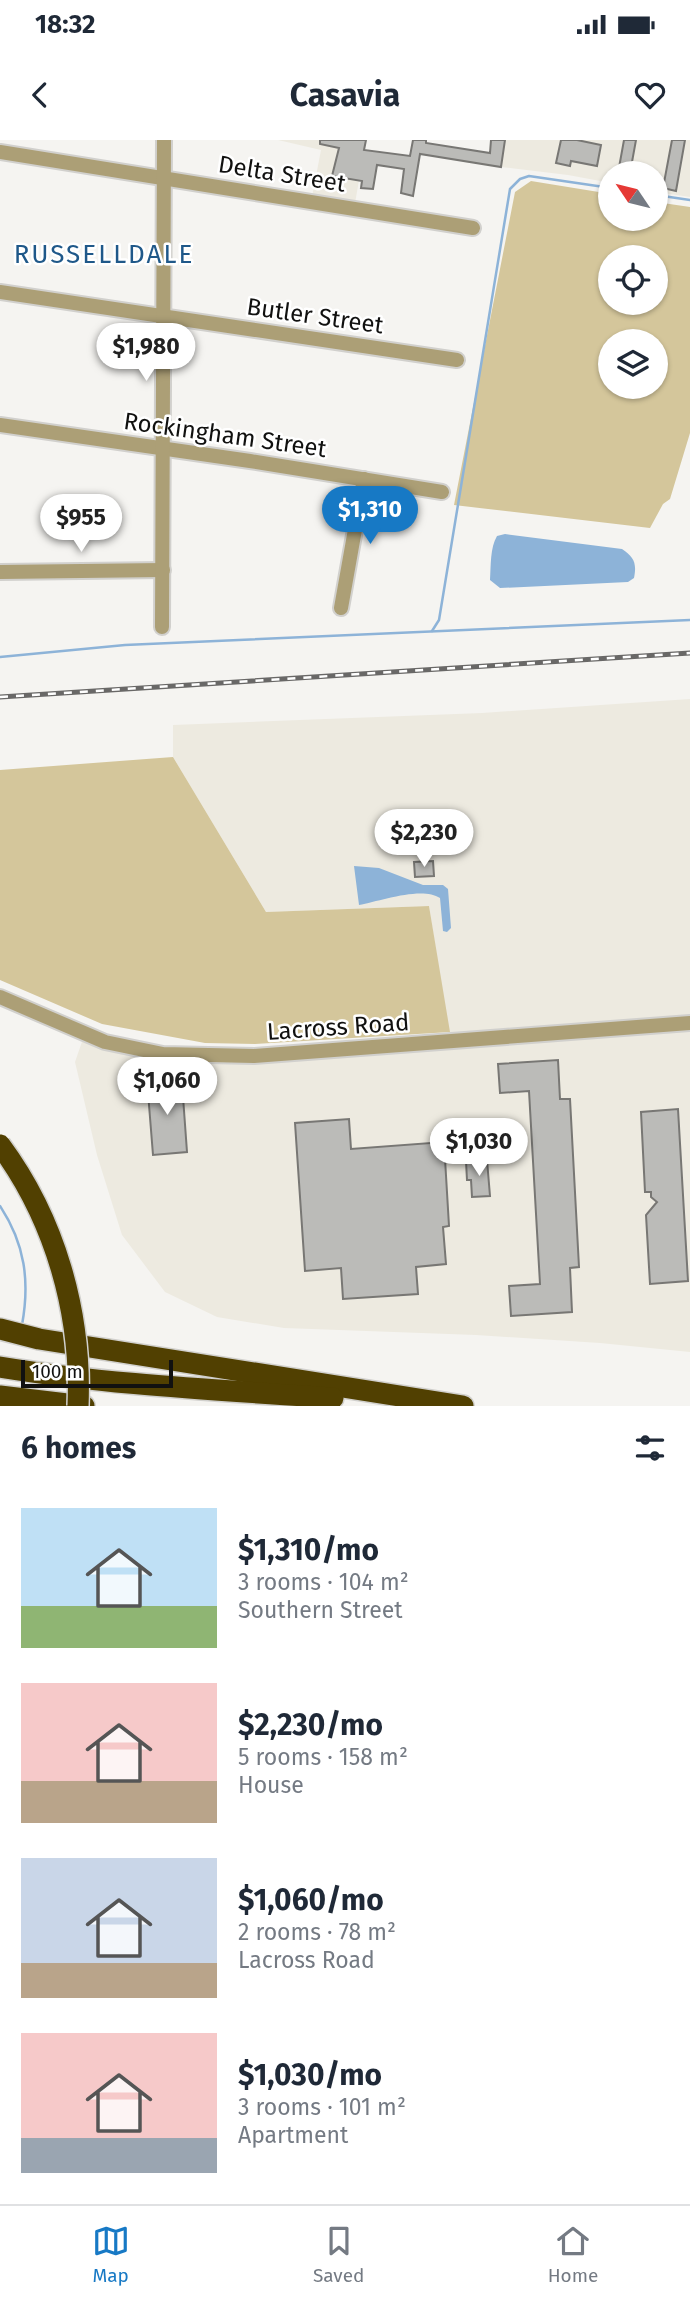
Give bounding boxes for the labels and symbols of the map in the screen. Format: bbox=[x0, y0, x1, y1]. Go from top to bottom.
street label: Delta Street bbox=[216, 150, 348, 198]
north arrow bbox=[598, 161, 668, 231]
district label: RUSSELLDALE bbox=[14, 239, 194, 270]
street label: Butler Street bbox=[245, 293, 385, 339]
pin: $1,980 bbox=[89, 324, 203, 383]
street label: Rockingham Street bbox=[122, 407, 328, 463]
pin: $1,310 bbox=[313, 486, 427, 546]
pin: $955 bbox=[40, 494, 122, 554]
pin: $2,230 bbox=[367, 810, 481, 869]
street label: Lacross Road bbox=[266, 1008, 410, 1046]
pin: $1,060 bbox=[110, 1058, 224, 1117]
pin: $1,030 bbox=[422, 1118, 536, 1178]
scale bar bbox=[21, 1357, 173, 1389]

